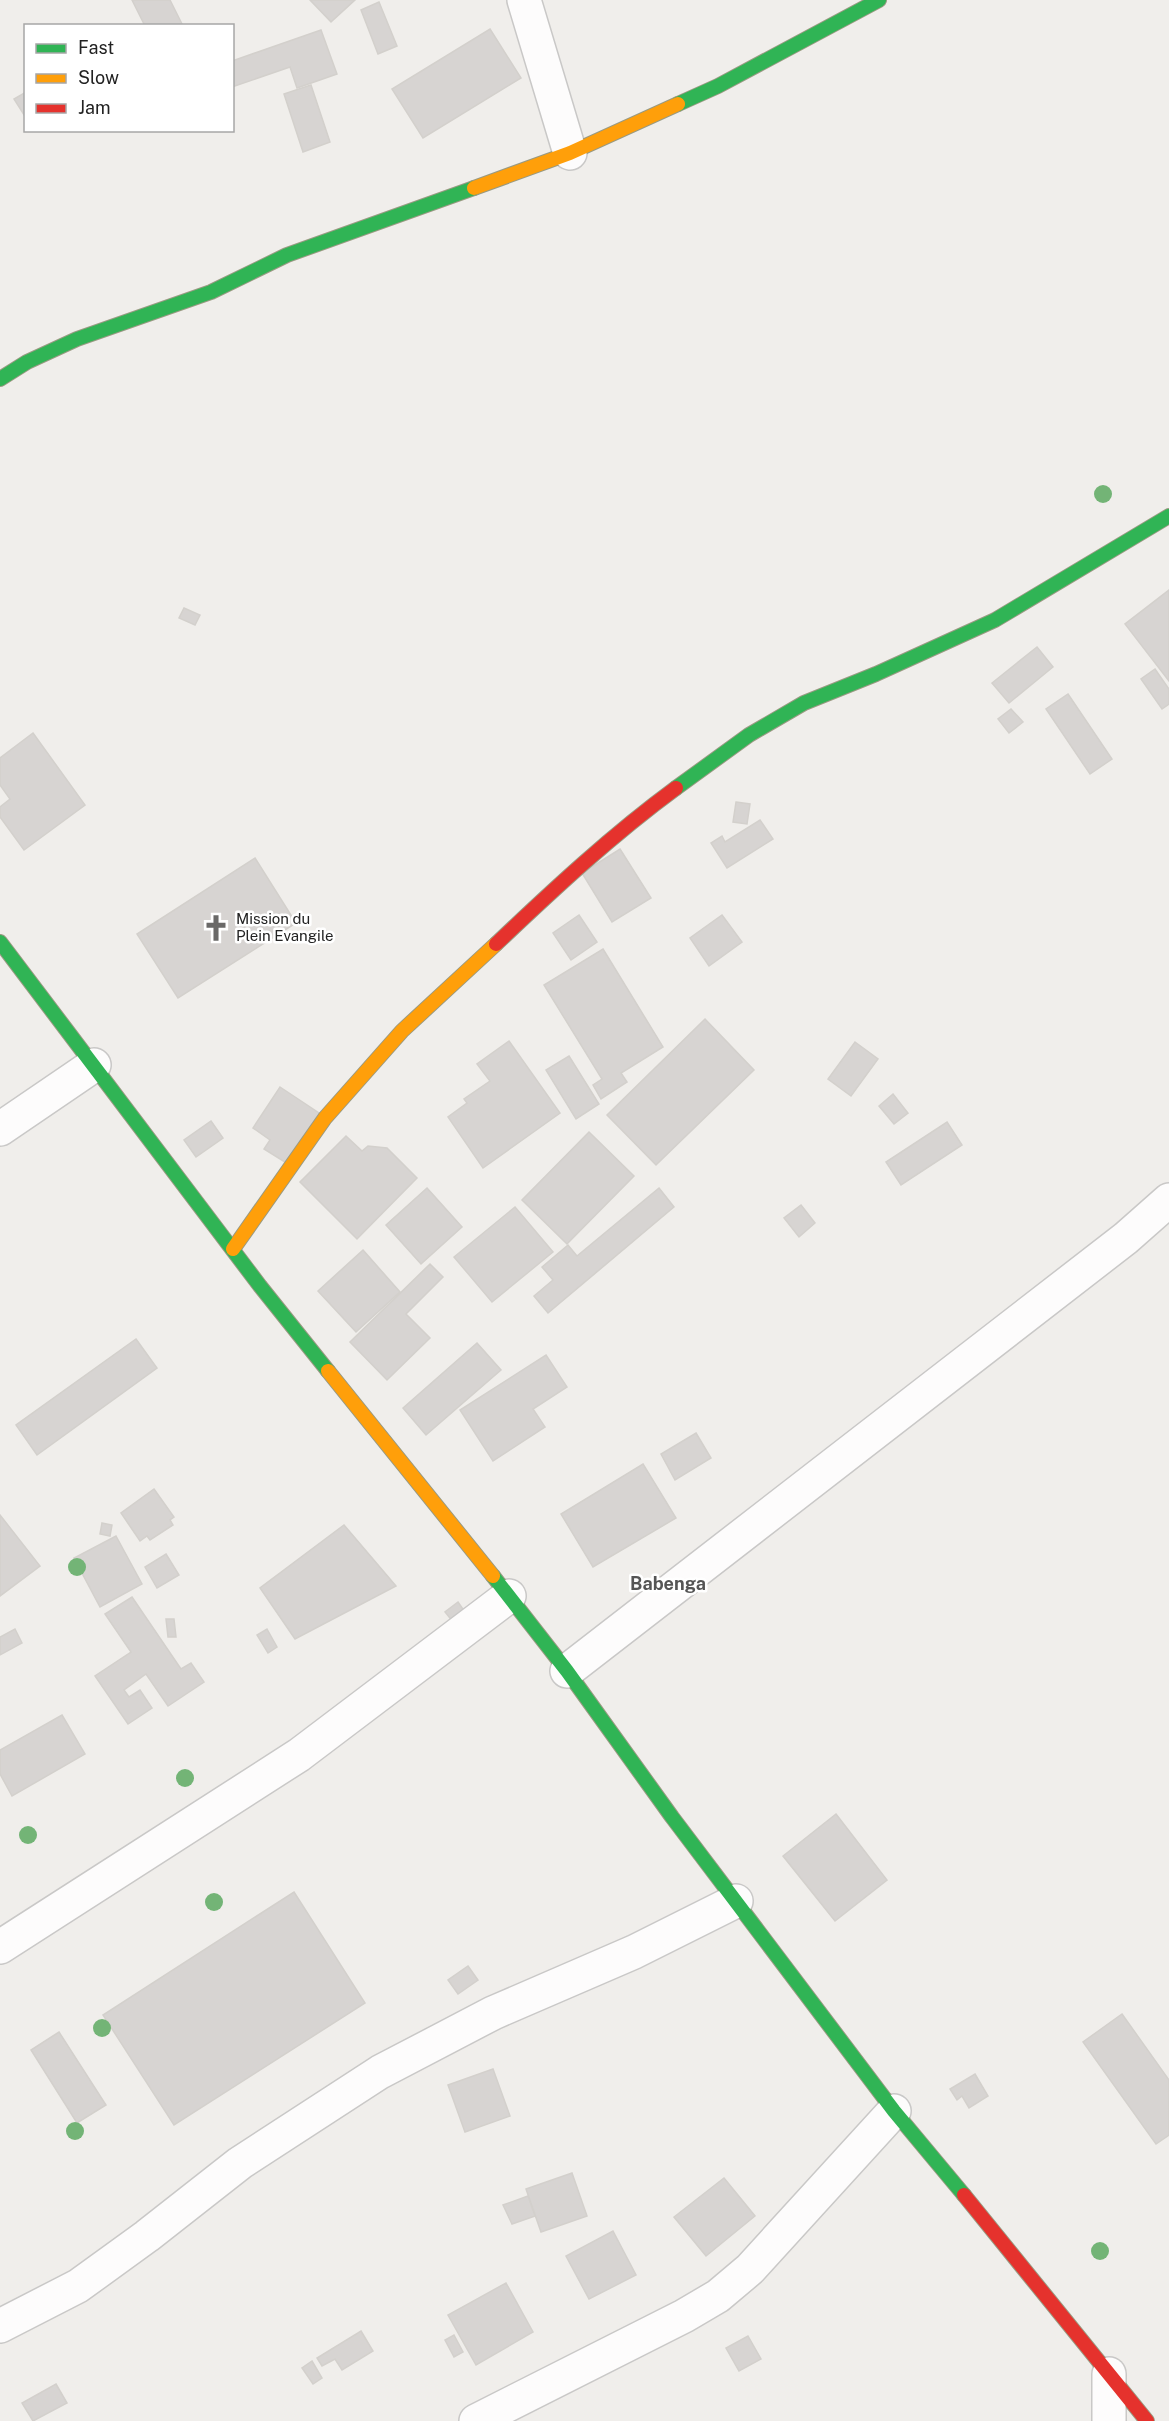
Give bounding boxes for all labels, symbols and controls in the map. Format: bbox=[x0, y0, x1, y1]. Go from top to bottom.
legend bbox=[24, 24, 234, 132]
text: Fast bbox=[78, 37, 114, 58]
text: Slow bbox=[78, 67, 119, 88]
text: Jam bbox=[78, 97, 111, 118]
place label: Mission du Plein Evangile bbox=[236, 910, 334, 944]
church icon: Mission du Plein Evangile bbox=[201, 913, 231, 943]
district label: Babenga bbox=[630, 1573, 706, 1594]

